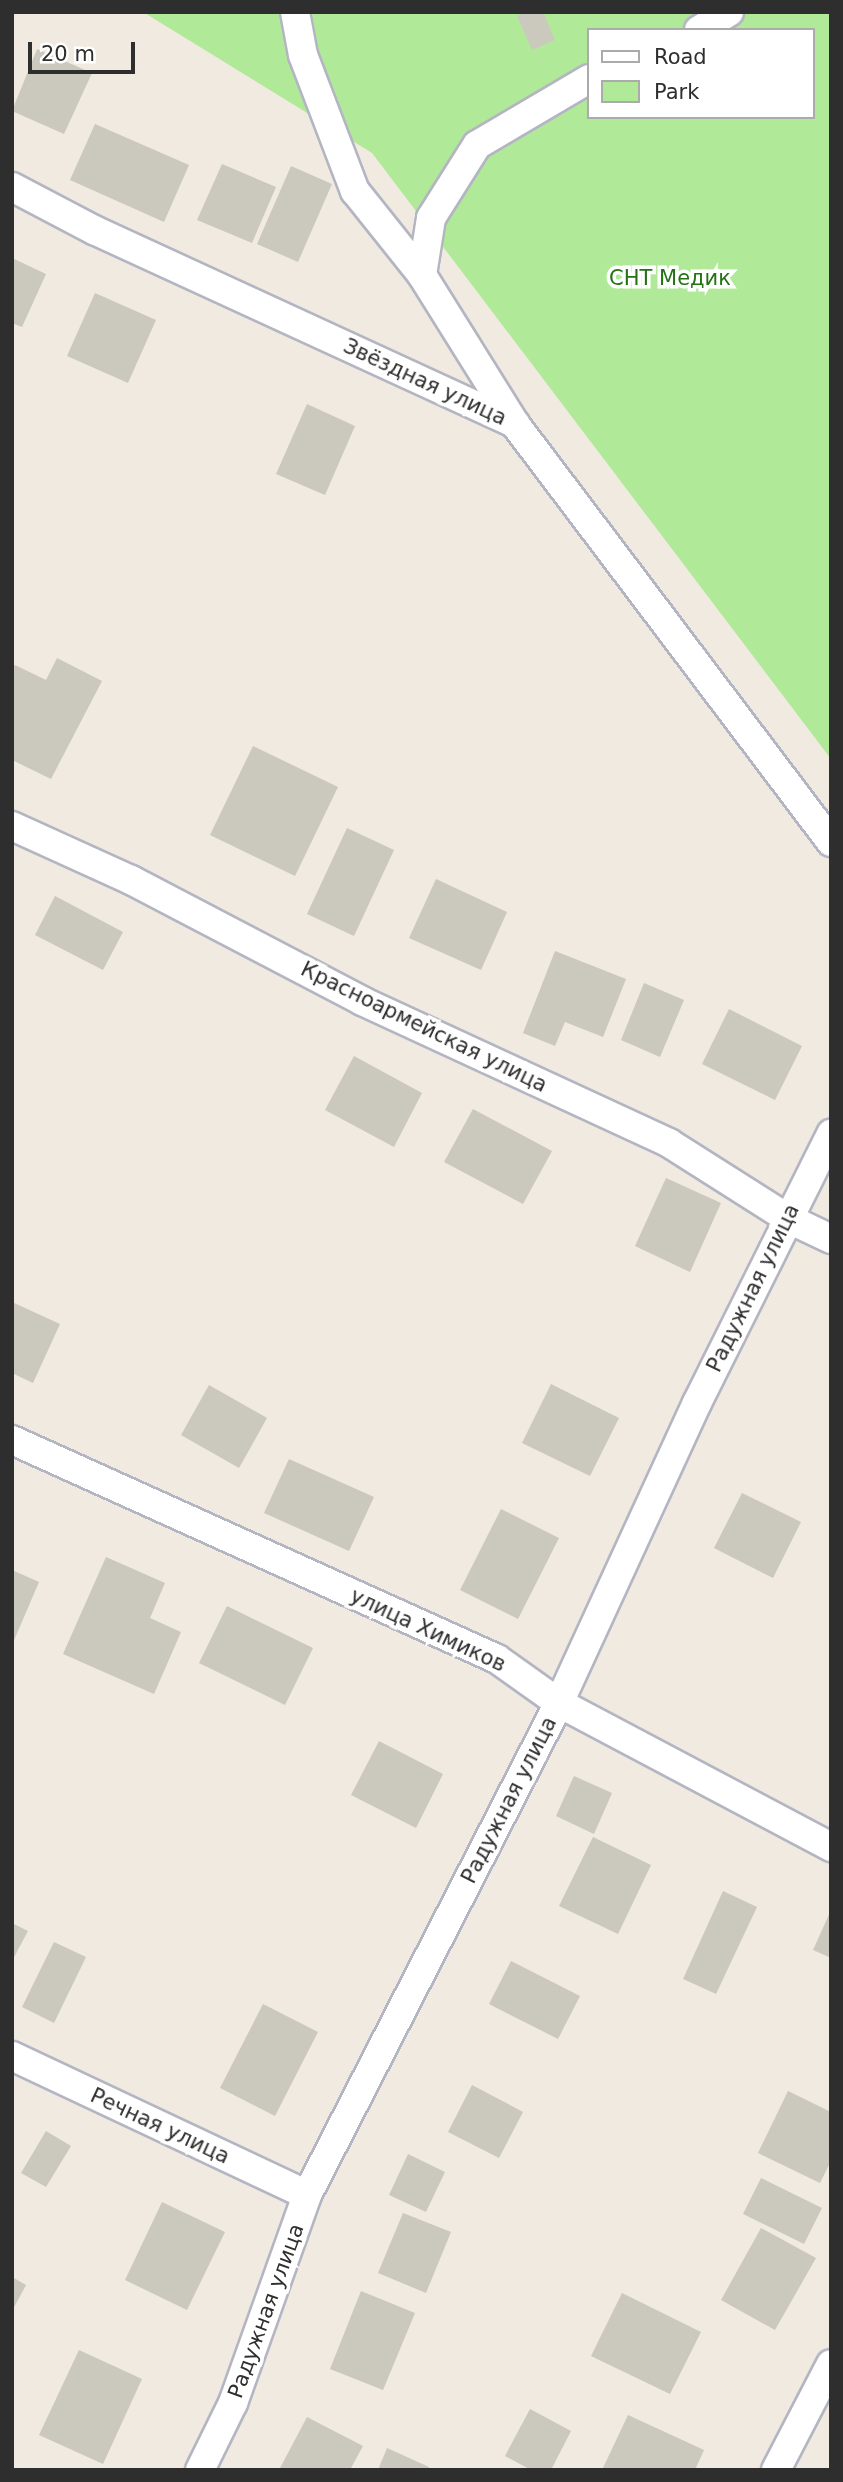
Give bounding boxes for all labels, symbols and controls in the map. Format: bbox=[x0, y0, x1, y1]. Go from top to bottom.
scale bar bbox=[32, 28, 138, 72]
legend bbox=[588, 28, 815, 119]
text: 20 m bbox=[41, 42, 95, 66]
text: Road bbox=[654, 45, 707, 69]
text: Park bbox=[654, 80, 699, 104]
park label: СНТ Медик bbox=[609, 265, 731, 291]
street label: Звёздная улица bbox=[339, 333, 511, 431]
street label: Красноармейская улица bbox=[297, 956, 551, 1098]
street label: Радужная улица bbox=[701, 1200, 805, 1376]
street label: улица Химиков bbox=[346, 1583, 510, 1677]
street label: Радужная улица bbox=[456, 1712, 562, 1888]
street label: Речная улица bbox=[86, 2083, 234, 2169]
street label: Радужная улица bbox=[223, 2220, 309, 2402]

